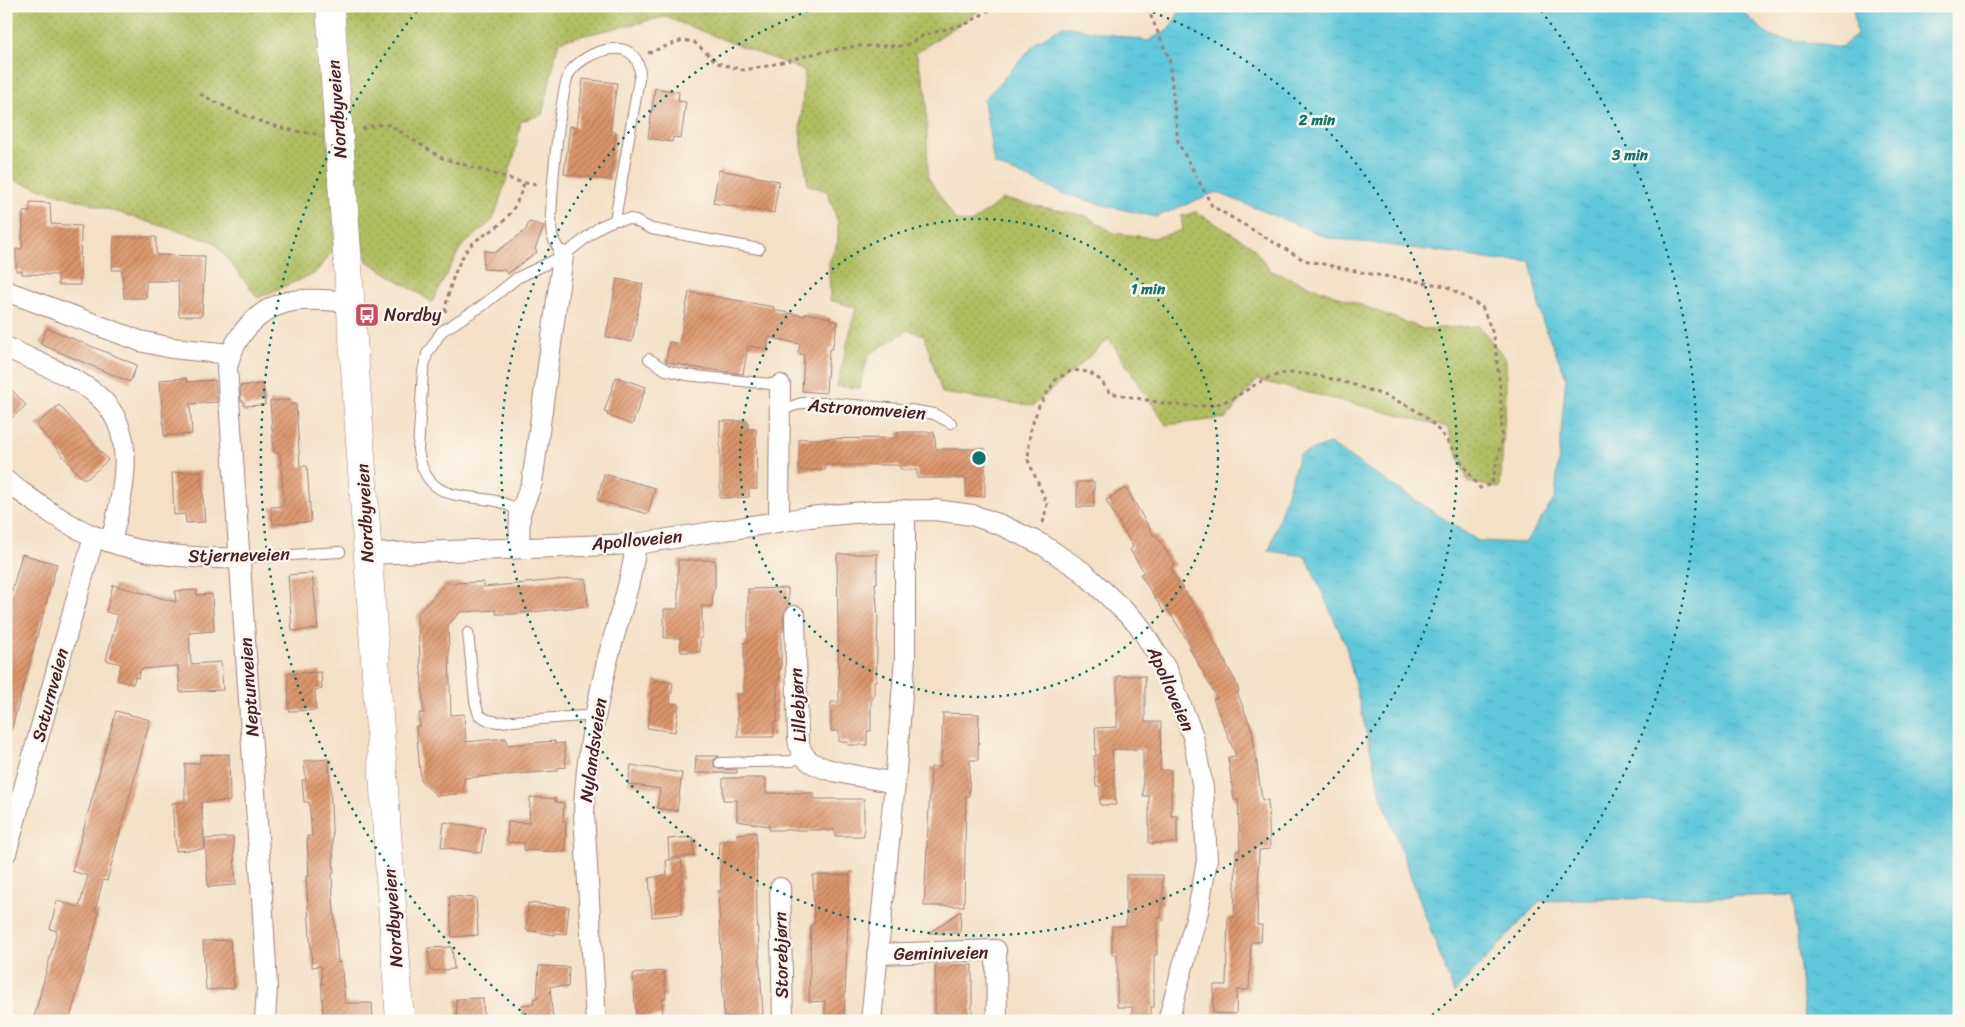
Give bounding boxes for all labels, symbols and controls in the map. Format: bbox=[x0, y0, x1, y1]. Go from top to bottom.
street label: Nordbyveien bbox=[318, 58, 356, 160]
text: 2 min bbox=[1298, 107, 1336, 133]
text: 3 min bbox=[1611, 142, 1649, 168]
text: 1 min bbox=[1131, 276, 1166, 302]
place label: Nordby bbox=[384, 299, 442, 331]
bus stop icon: Nordby bbox=[354, 302, 380, 328]
street label: Astronomveien bbox=[806, 389, 927, 429]
centre of rings bbox=[970, 449, 988, 467]
street label: Nordbyveien bbox=[346, 462, 384, 563]
street label: Apolloveien bbox=[589, 520, 684, 560]
street label: Stjerneveien bbox=[188, 538, 290, 572]
street label: Neptunveien bbox=[230, 636, 268, 738]
street label: Apolloveien bbox=[1138, 640, 1204, 737]
street label: Saturnveien bbox=[22, 644, 78, 745]
street label: Lillebjørn bbox=[780, 667, 816, 743]
street label: Nylandsveien bbox=[570, 695, 616, 804]
street label: Nordbyveien bbox=[374, 867, 412, 969]
street label: Storebjørn bbox=[764, 911, 798, 999]
street label: Geminiveien bbox=[893, 936, 989, 970]

